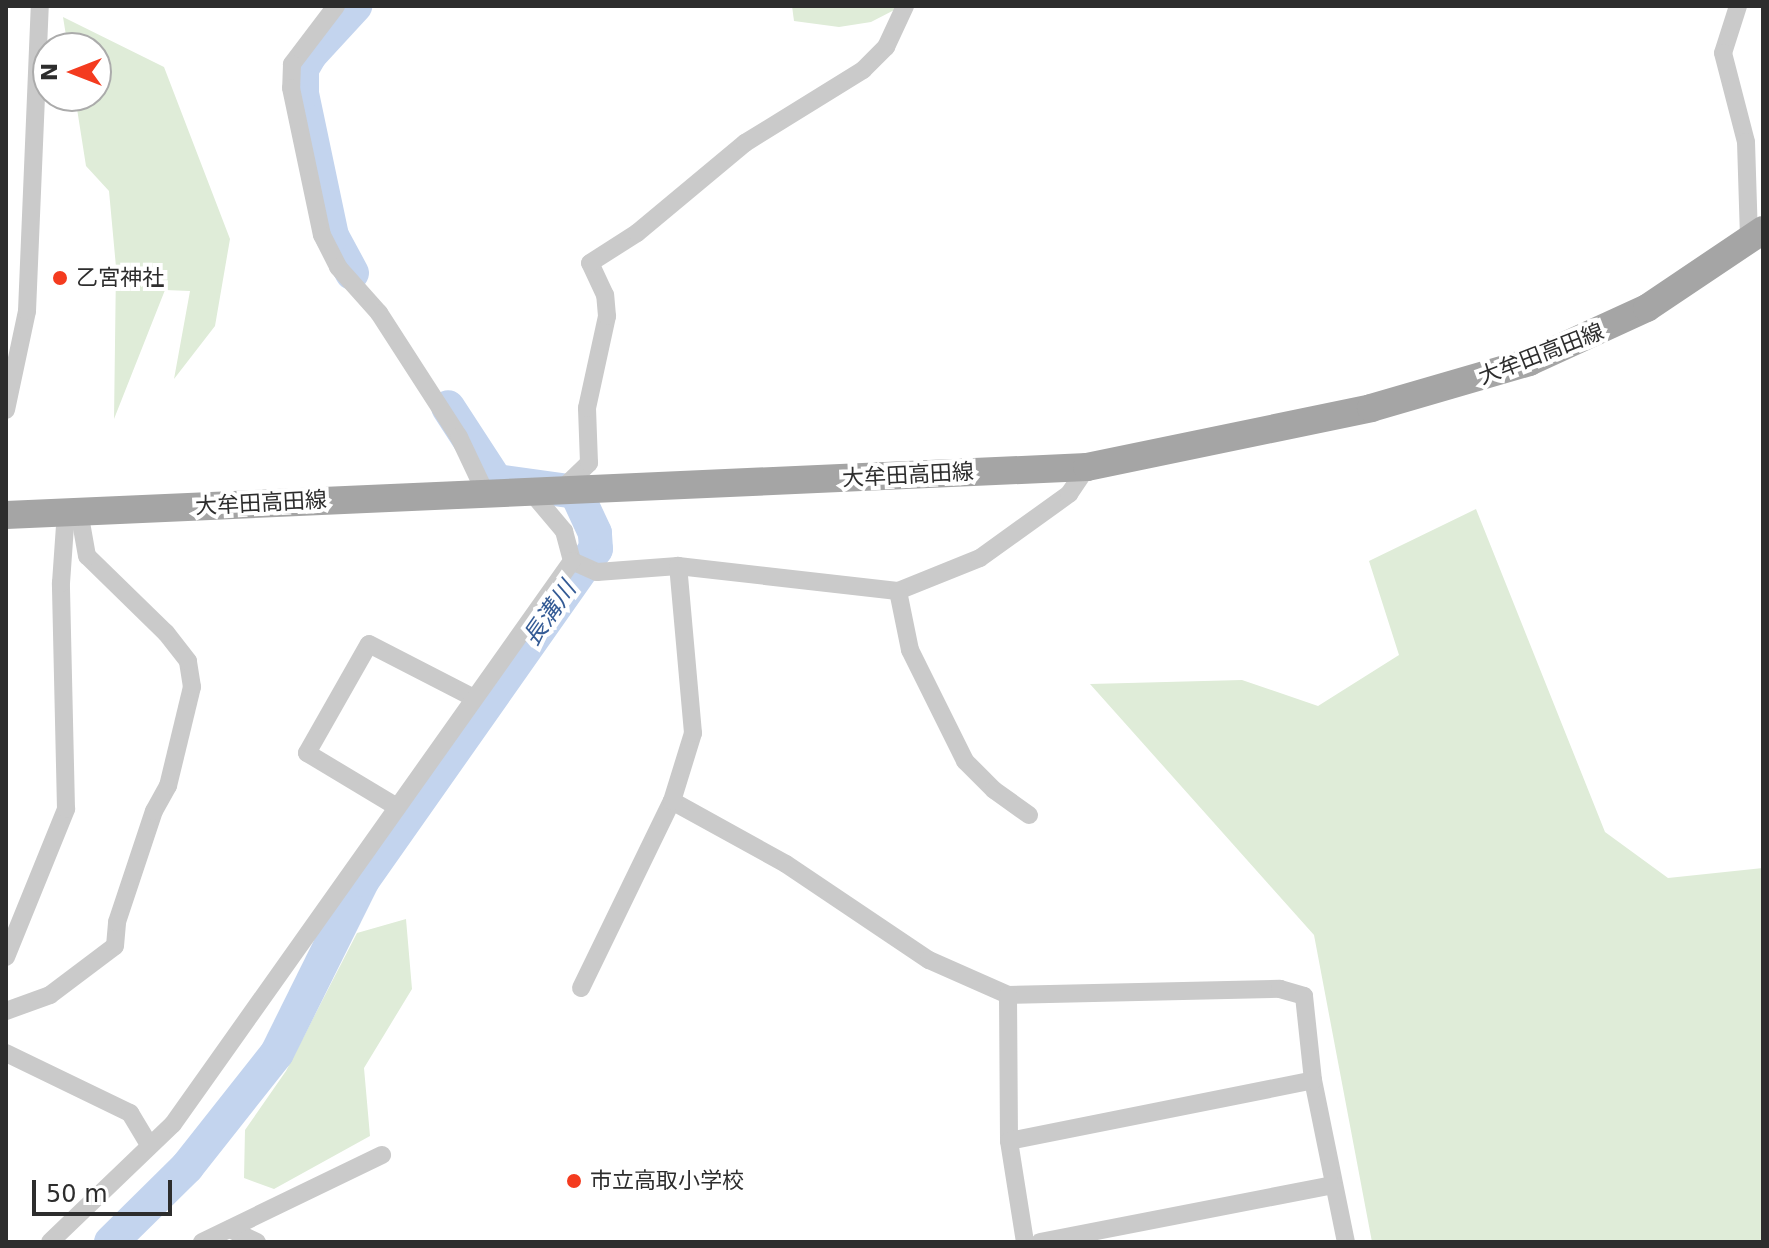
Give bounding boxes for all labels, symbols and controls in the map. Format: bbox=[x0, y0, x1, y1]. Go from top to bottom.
north arrow bbox=[32, 32, 112, 112]
text: N bbox=[37, 63, 62, 81]
place label: 乙宮神社 bbox=[76, 265, 164, 291]
marker: 乙宮神社 bbox=[51, 269, 69, 287]
street label: 大牟田高田線 bbox=[1475, 318, 1607, 390]
street label: 大牟田高田線 bbox=[841, 458, 975, 492]
street label: 大牟田高田線 bbox=[194, 486, 328, 520]
water label: 長溝川 bbox=[518, 576, 582, 652]
scale bar bbox=[36, 1164, 176, 1214]
place label: 市立高取小学校 bbox=[590, 1168, 744, 1194]
marker: 市立高取小学校 bbox=[565, 1172, 583, 1190]
text: 50 m bbox=[46, 1180, 108, 1208]

